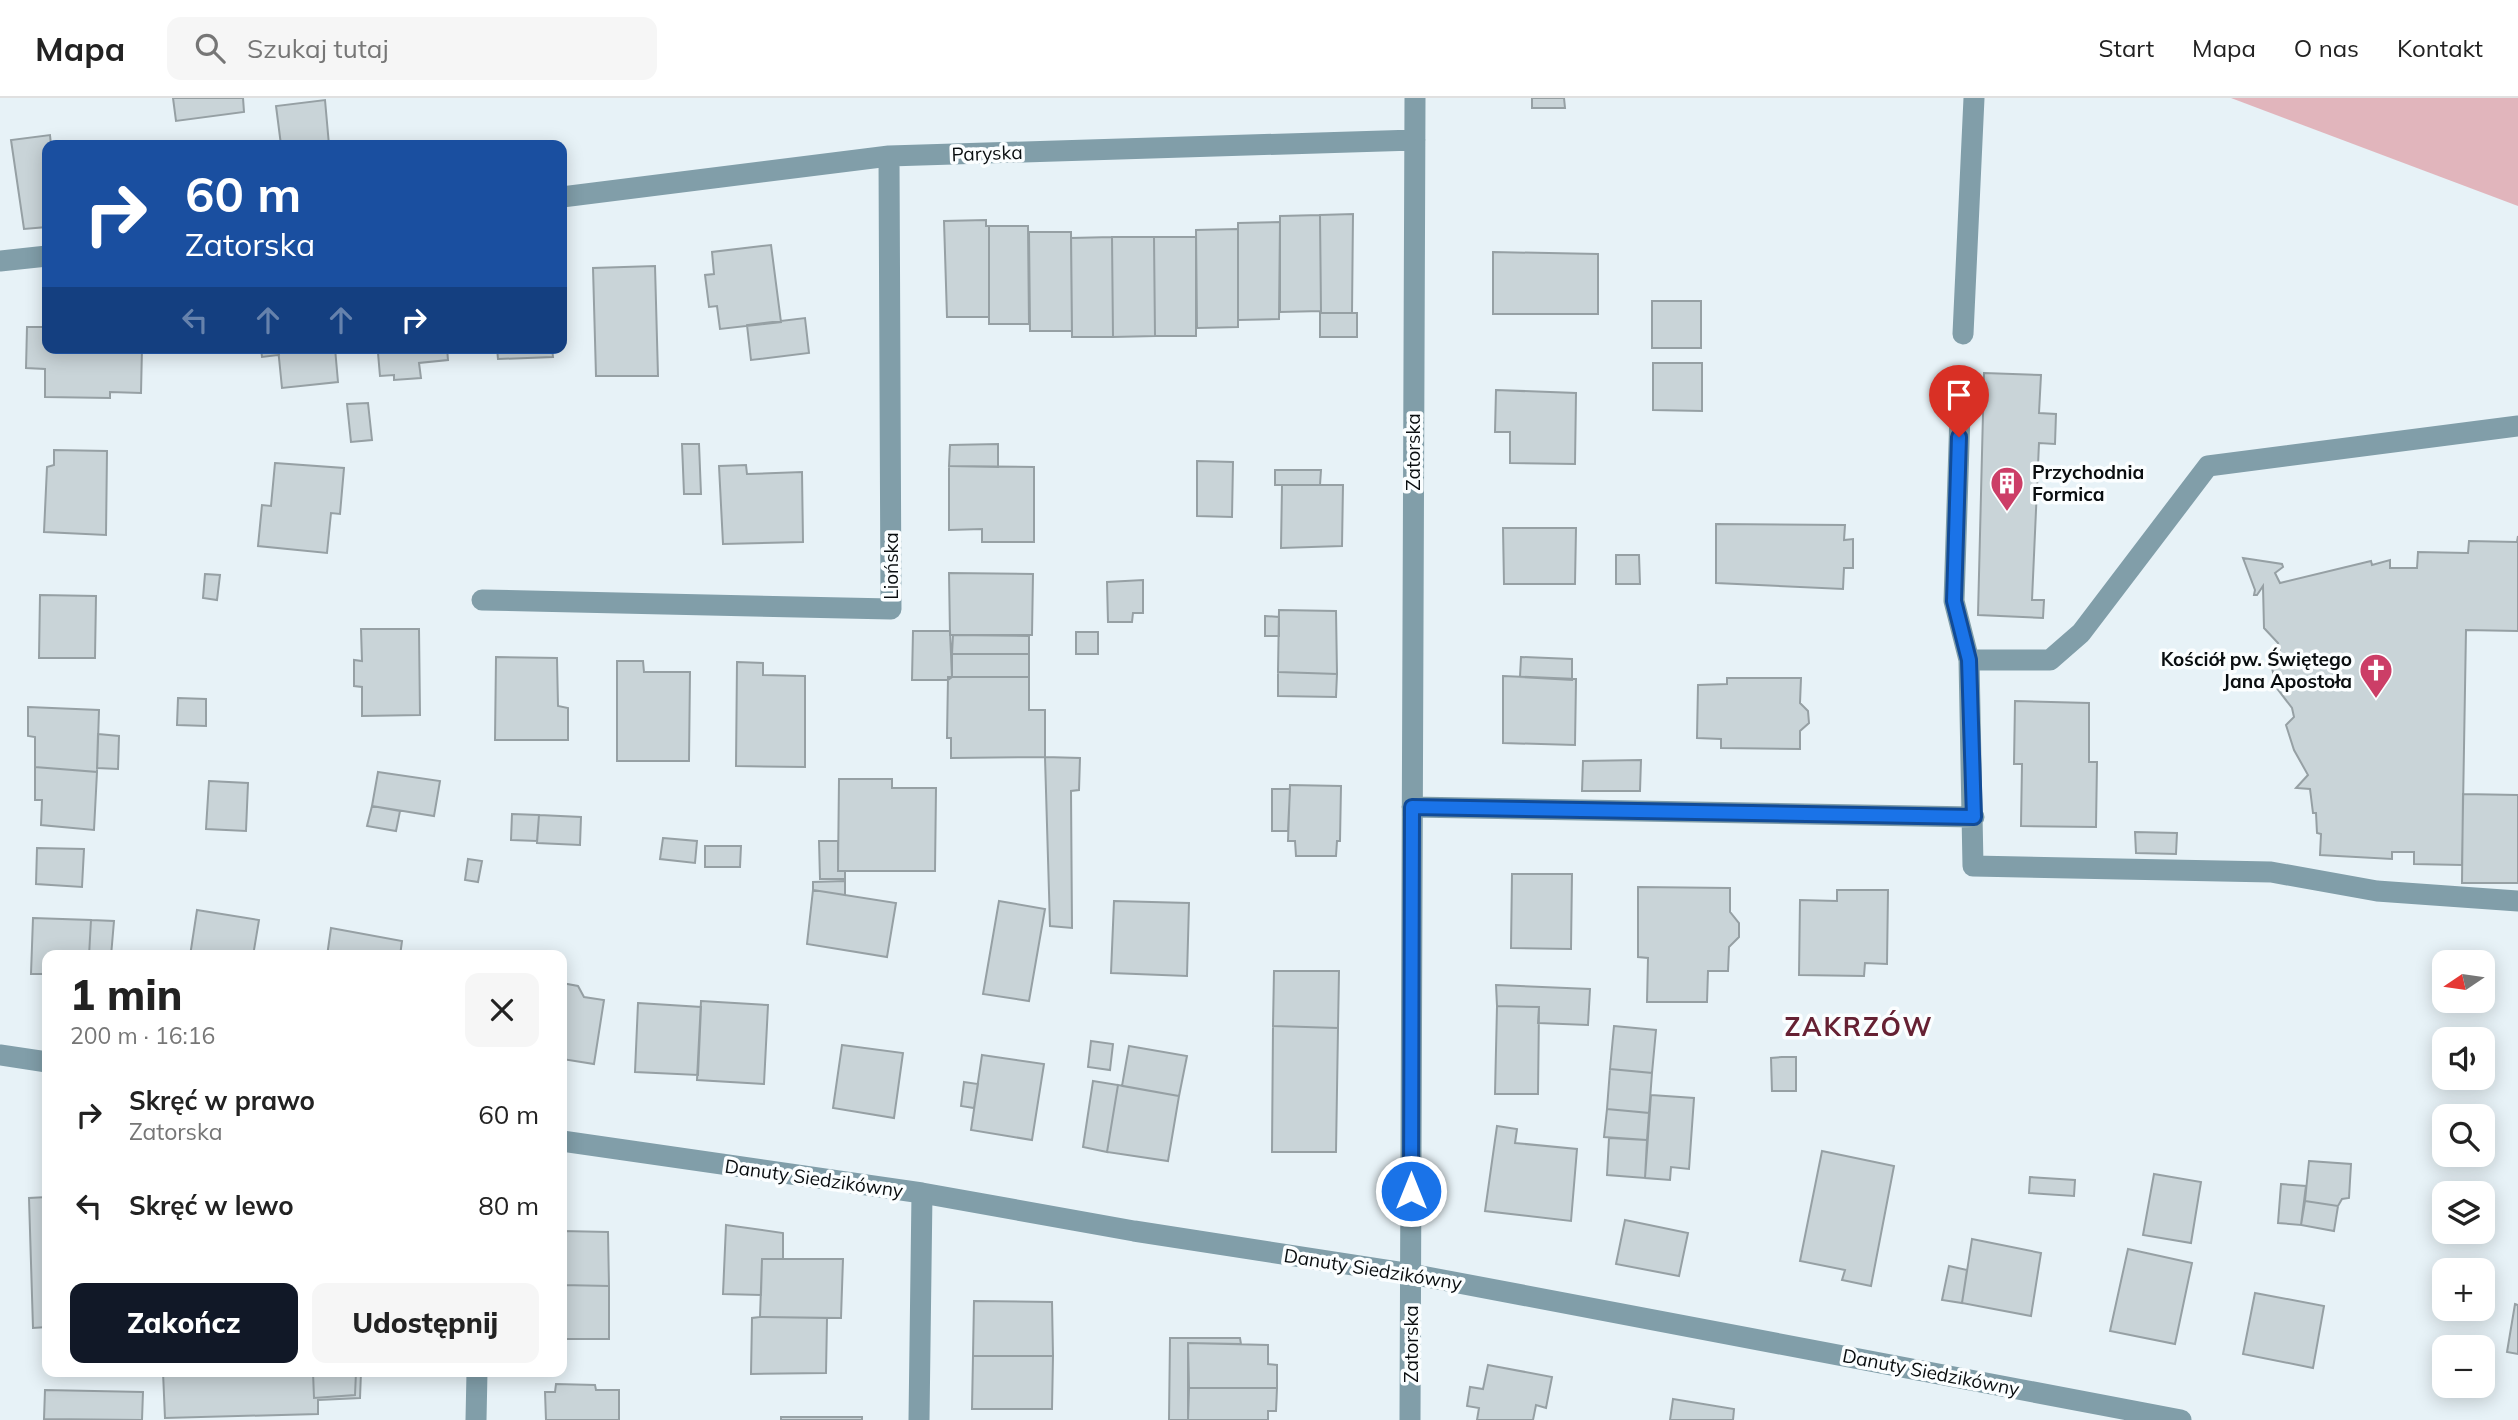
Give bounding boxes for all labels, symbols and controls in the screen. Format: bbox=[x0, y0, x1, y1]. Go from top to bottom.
search box bbox=[167, 17, 657, 80]
text: Mapa bbox=[35, 28, 125, 69]
icon: search bbox=[191, 29, 229, 67]
text: Szukaj tutaj bbox=[247, 32, 389, 65]
text: Start bbox=[2099, 33, 2154, 63]
text: Mapa bbox=[2192, 33, 2256, 63]
text: O nas bbox=[2294, 33, 2359, 63]
text: Kontakt bbox=[2397, 33, 2483, 63]
street label: Paryska bbox=[951, 140, 1023, 166]
text: 60 m bbox=[185, 163, 301, 224]
icon: right bbox=[70, 168, 161, 259]
text: Zatorska bbox=[185, 224, 315, 264]
icon: left bbox=[176, 301, 214, 339]
icon: ahead bbox=[249, 301, 287, 339]
icon: ahead bbox=[322, 301, 360, 339]
icon: right bbox=[395, 301, 433, 339]
pin bbox=[1929, 365, 1989, 437]
icon: arrive bbox=[1940, 376, 1978, 414]
street label: Zatorska bbox=[1401, 413, 1425, 491]
place label: Przychodnia Formica bbox=[2032, 460, 2144, 506]
building icon: Przychodnia Formica bbox=[1988, 464, 2026, 513]
street label: Liońska bbox=[879, 532, 903, 600]
place label: Kościół pw. Świętego Jana Apostoła bbox=[2161, 647, 2352, 693]
church icon: Kościół pw. Świętego Jana Apostoła bbox=[2357, 651, 2395, 700]
north arrow bbox=[2432, 950, 2496, 1013]
map controls bbox=[2432, 950, 2495, 1398]
text: 1 min bbox=[70, 968, 183, 1021]
button: close bbox=[465, 973, 539, 1047]
district label: ZAKRZÓW bbox=[1784, 1010, 1934, 1043]
text: 200 m · 16:16 bbox=[70, 1021, 215, 1050]
button: sound bbox=[2432, 1027, 2495, 1090]
text: Skręć w prawo bbox=[129, 1084, 315, 1117]
icon: right bbox=[70, 1096, 108, 1134]
text: 60 m bbox=[478, 1098, 539, 1131]
button: search bbox=[2432, 1104, 2495, 1167]
text: Zatorska bbox=[129, 1117, 223, 1146]
street label: Danuty Siedzikówny bbox=[723, 1154, 905, 1202]
position arrow bbox=[1374, 1154, 1448, 1228]
button: layers bbox=[2432, 1181, 2495, 1244]
icon: left bbox=[70, 1187, 108, 1225]
text: Skręć w lewo bbox=[129, 1189, 294, 1222]
text: 80 m bbox=[478, 1189, 539, 1222]
street label: Danuty Siedzikówny bbox=[1282, 1243, 1464, 1295]
button: + bbox=[2432, 1258, 2495, 1321]
button: Zakończ bbox=[70, 1283, 298, 1363]
button: Udostępnij bbox=[312, 1283, 539, 1363]
street label: Zatorska bbox=[1399, 1305, 1423, 1383]
button: − bbox=[2432, 1335, 2495, 1398]
street label: Danuty Siedzikówny bbox=[1840, 1343, 2022, 1401]

